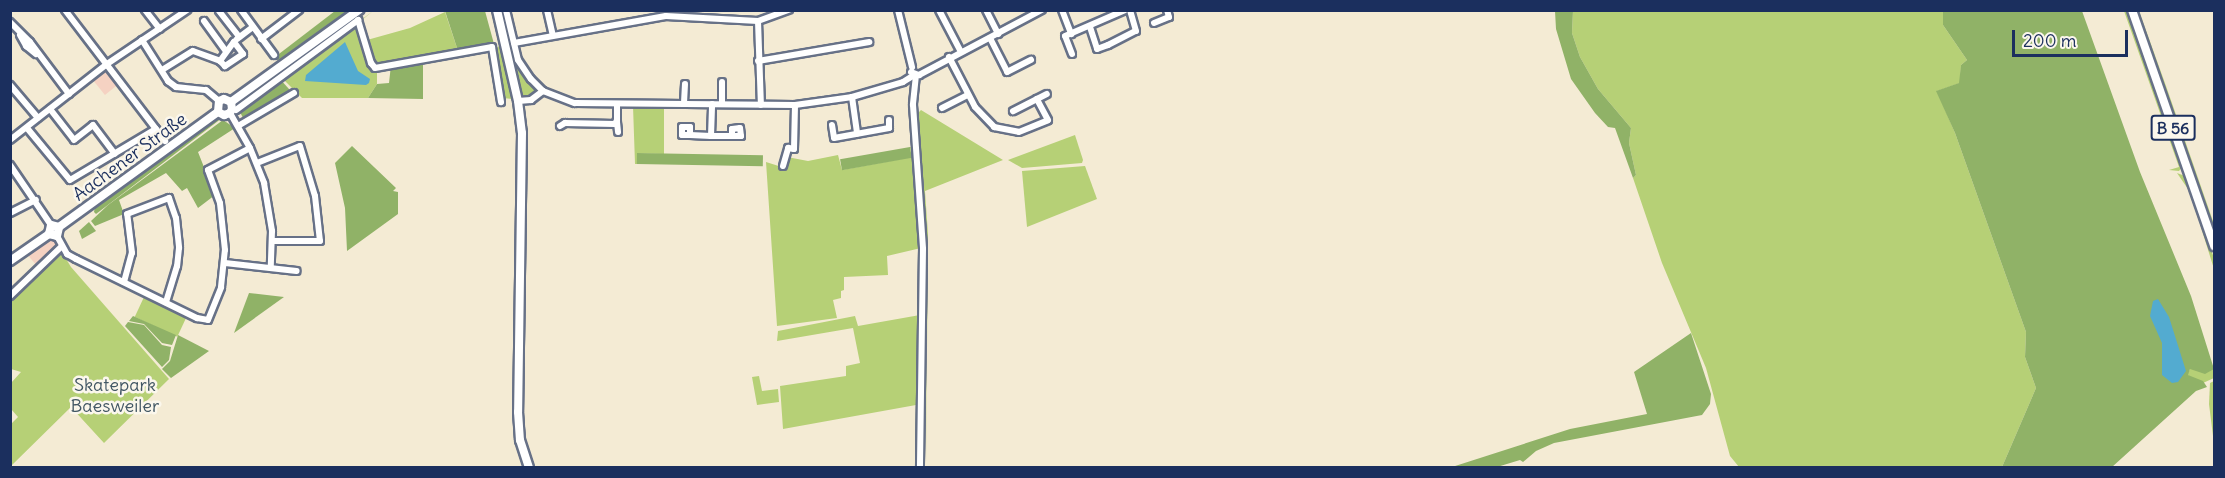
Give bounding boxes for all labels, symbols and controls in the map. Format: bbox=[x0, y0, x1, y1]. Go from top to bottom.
scale bar bbox=[2015, 18, 2130, 56]
text: 200 m bbox=[2023, 29, 2077, 52]
street label: Aachener Straße bbox=[69, 108, 191, 206]
road number: B 56 bbox=[2150, 115, 2196, 141]
park label: Skatepark Baesweiler bbox=[71, 375, 159, 418]

